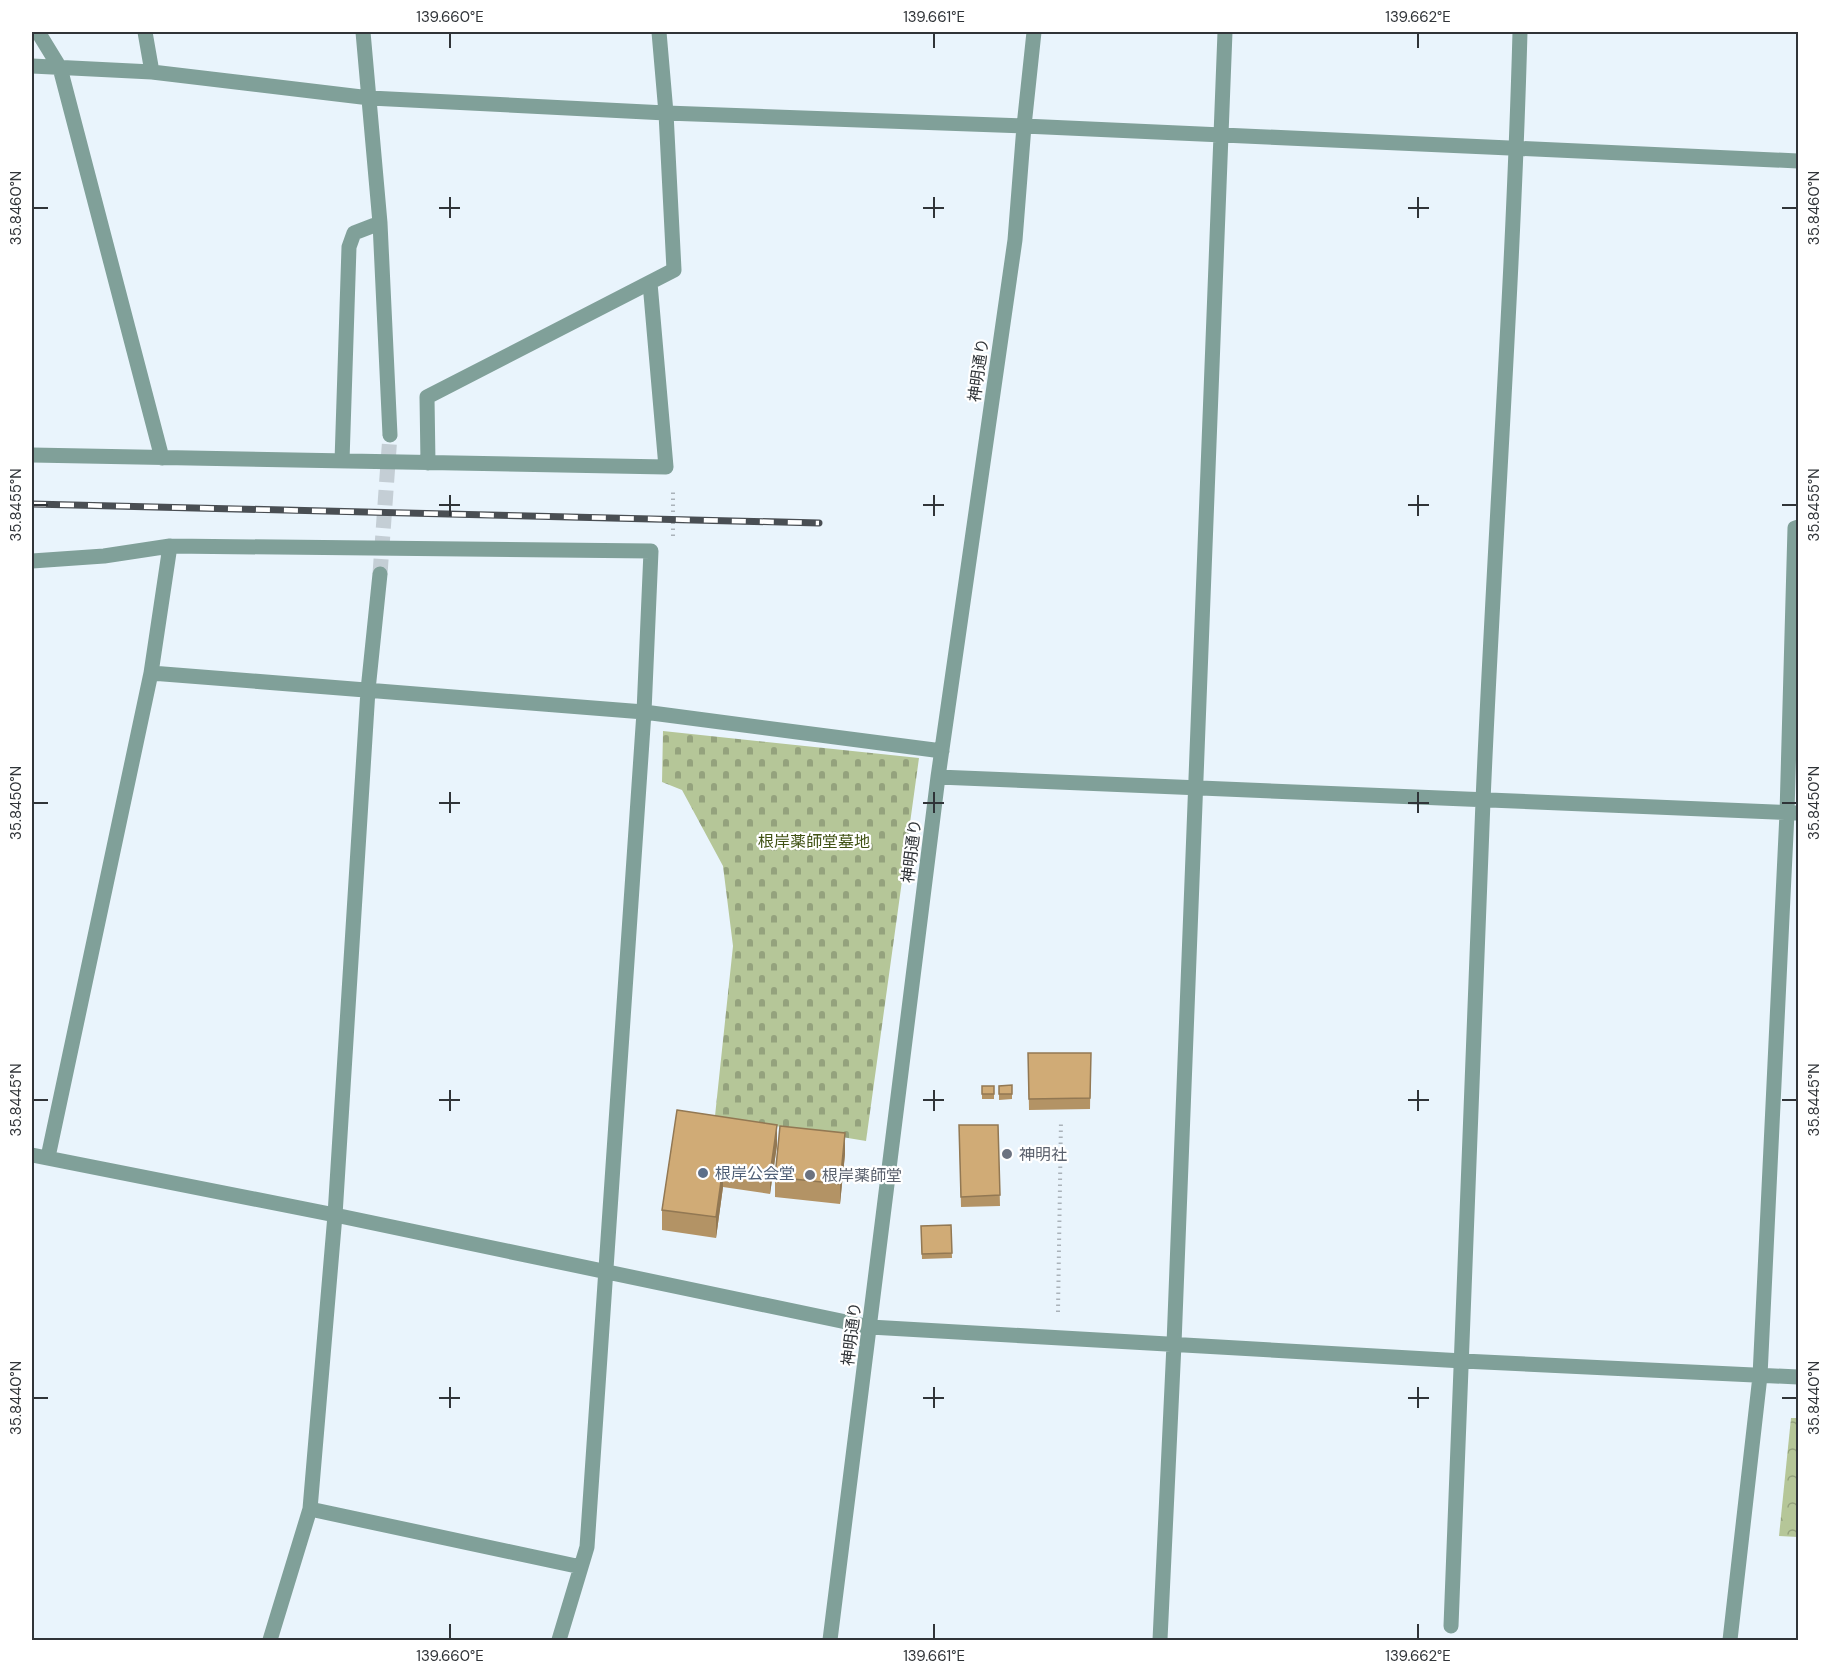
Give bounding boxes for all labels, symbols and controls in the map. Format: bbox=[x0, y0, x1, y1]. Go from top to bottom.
text: 139.660°E bbox=[416, 7, 484, 27]
text: 139.661°E bbox=[903, 7, 965, 27]
text: 139.662°E bbox=[1385, 7, 1451, 27]
text: 35.8460°N bbox=[6, 171, 26, 245]
text: 35.8460°N bbox=[1804, 171, 1824, 245]
street label: 神明通り bbox=[964, 337, 993, 403]
text: 35.8455°N bbox=[6, 468, 26, 542]
text: 35.8455°N bbox=[1804, 468, 1824, 542]
text: 35.8450°N bbox=[6, 766, 26, 840]
text: 35.8450°N bbox=[1804, 766, 1824, 840]
street label: 神明通り bbox=[897, 818, 926, 884]
park label: 根岸薬師堂墓地 bbox=[758, 831, 870, 852]
text: 35.8445°N bbox=[6, 1064, 26, 1136]
text: 35.8445°N bbox=[1804, 1064, 1824, 1136]
place label: 神明社 bbox=[1019, 1144, 1067, 1165]
marker: 神明社 bbox=[1000, 1147, 1014, 1161]
place label: 根岸公会堂 bbox=[715, 1163, 795, 1184]
place label: 根岸薬師堂 bbox=[822, 1165, 902, 1186]
marker: 根岸公会堂 bbox=[696, 1166, 710, 1180]
marker: 根岸薬師堂 bbox=[803, 1168, 817, 1182]
street label: 神明通り bbox=[837, 1301, 866, 1367]
text: 35.8440°N bbox=[6, 1361, 26, 1435]
text: 35.8440°N bbox=[1804, 1361, 1824, 1435]
text: 139.660°E bbox=[416, 1646, 484, 1666]
text: 139.661°E bbox=[903, 1646, 965, 1666]
text: 139.662°E bbox=[1385, 1646, 1451, 1666]

